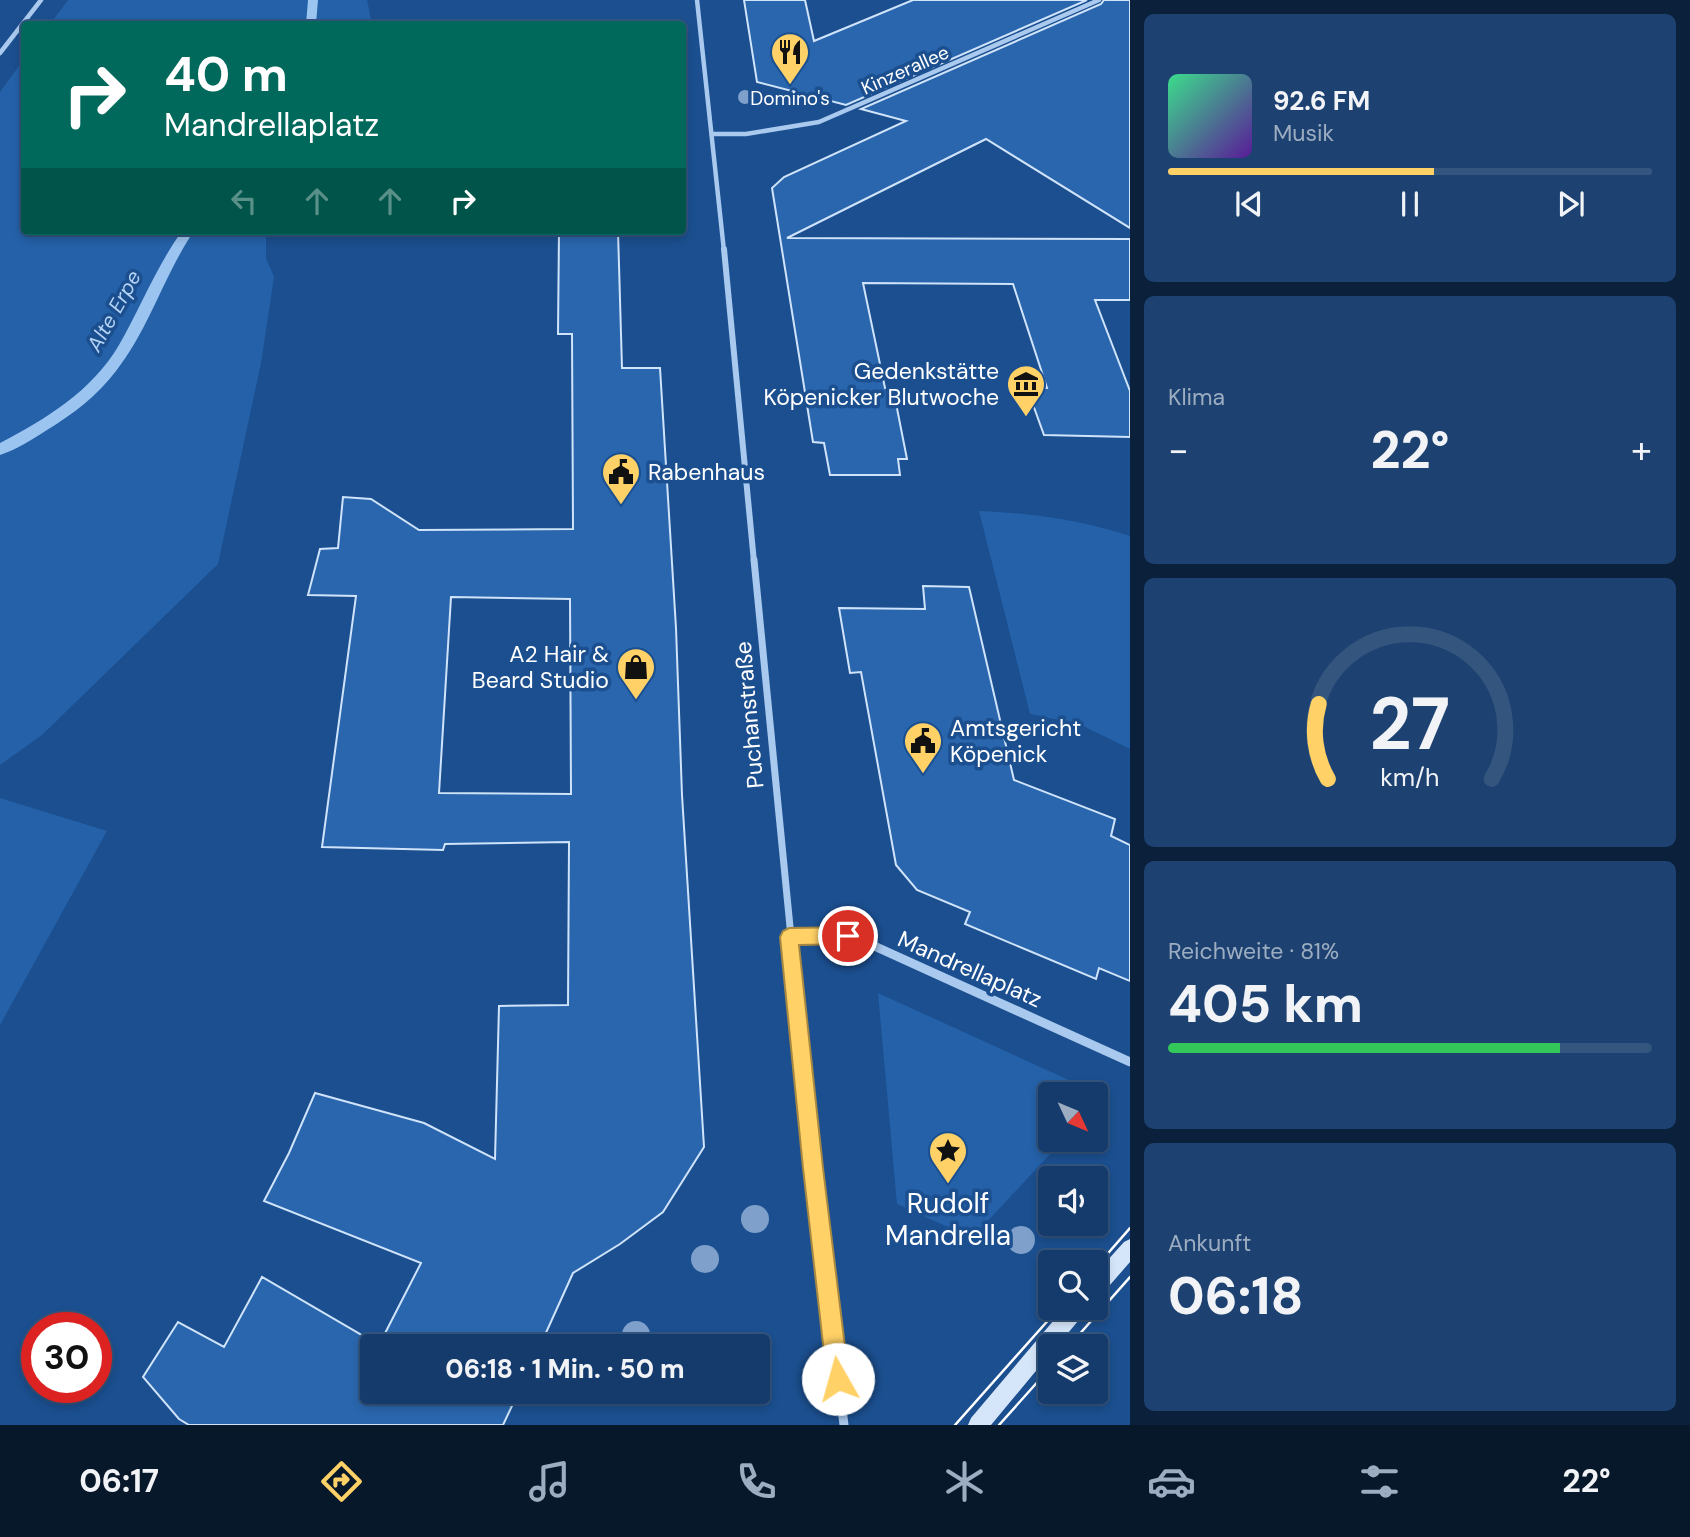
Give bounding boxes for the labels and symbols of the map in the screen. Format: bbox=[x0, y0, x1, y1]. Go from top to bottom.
restaurant icon: Domino's bbox=[769, 31, 811, 86]
street label: Kinzerallee bbox=[857, 40, 953, 100]
place label: Domino's bbox=[750, 86, 830, 111]
water label: Alte Erpe bbox=[80, 265, 148, 357]
place label: Gedenkstätte Köpenicker Blutwoche bbox=[764, 356, 999, 412]
museum icon: Gedenkstätte Köpenicker Blutwoche bbox=[1005, 363, 1047, 418]
public building icon: Rabenhaus bbox=[600, 451, 642, 506]
place label: Rabenhaus bbox=[648, 457, 765, 487]
place label: A2 Hair & Beard Studio bbox=[472, 639, 609, 695]
street label: Puchanstraße bbox=[728, 640, 770, 790]
shop icon: A2 Hair & Beard Studio bbox=[615, 646, 657, 701]
place label: Amtsgericht Köpenick bbox=[950, 713, 1081, 769]
public building icon: Amtsgericht Köpenick bbox=[902, 720, 944, 775]
pin bbox=[818, 906, 878, 966]
street label: Mandrellaplatz bbox=[893, 924, 1047, 1014]
north arrow bbox=[1038, 1082, 1108, 1152]
place icon: Rudolf Mandrella bbox=[927, 1130, 969, 1185]
place label: Rudolf Mandrella bbox=[885, 1185, 1011, 1254]
speed limit sign: 30 bbox=[21, 1312, 112, 1403]
position arrow bbox=[801, 1342, 875, 1416]

